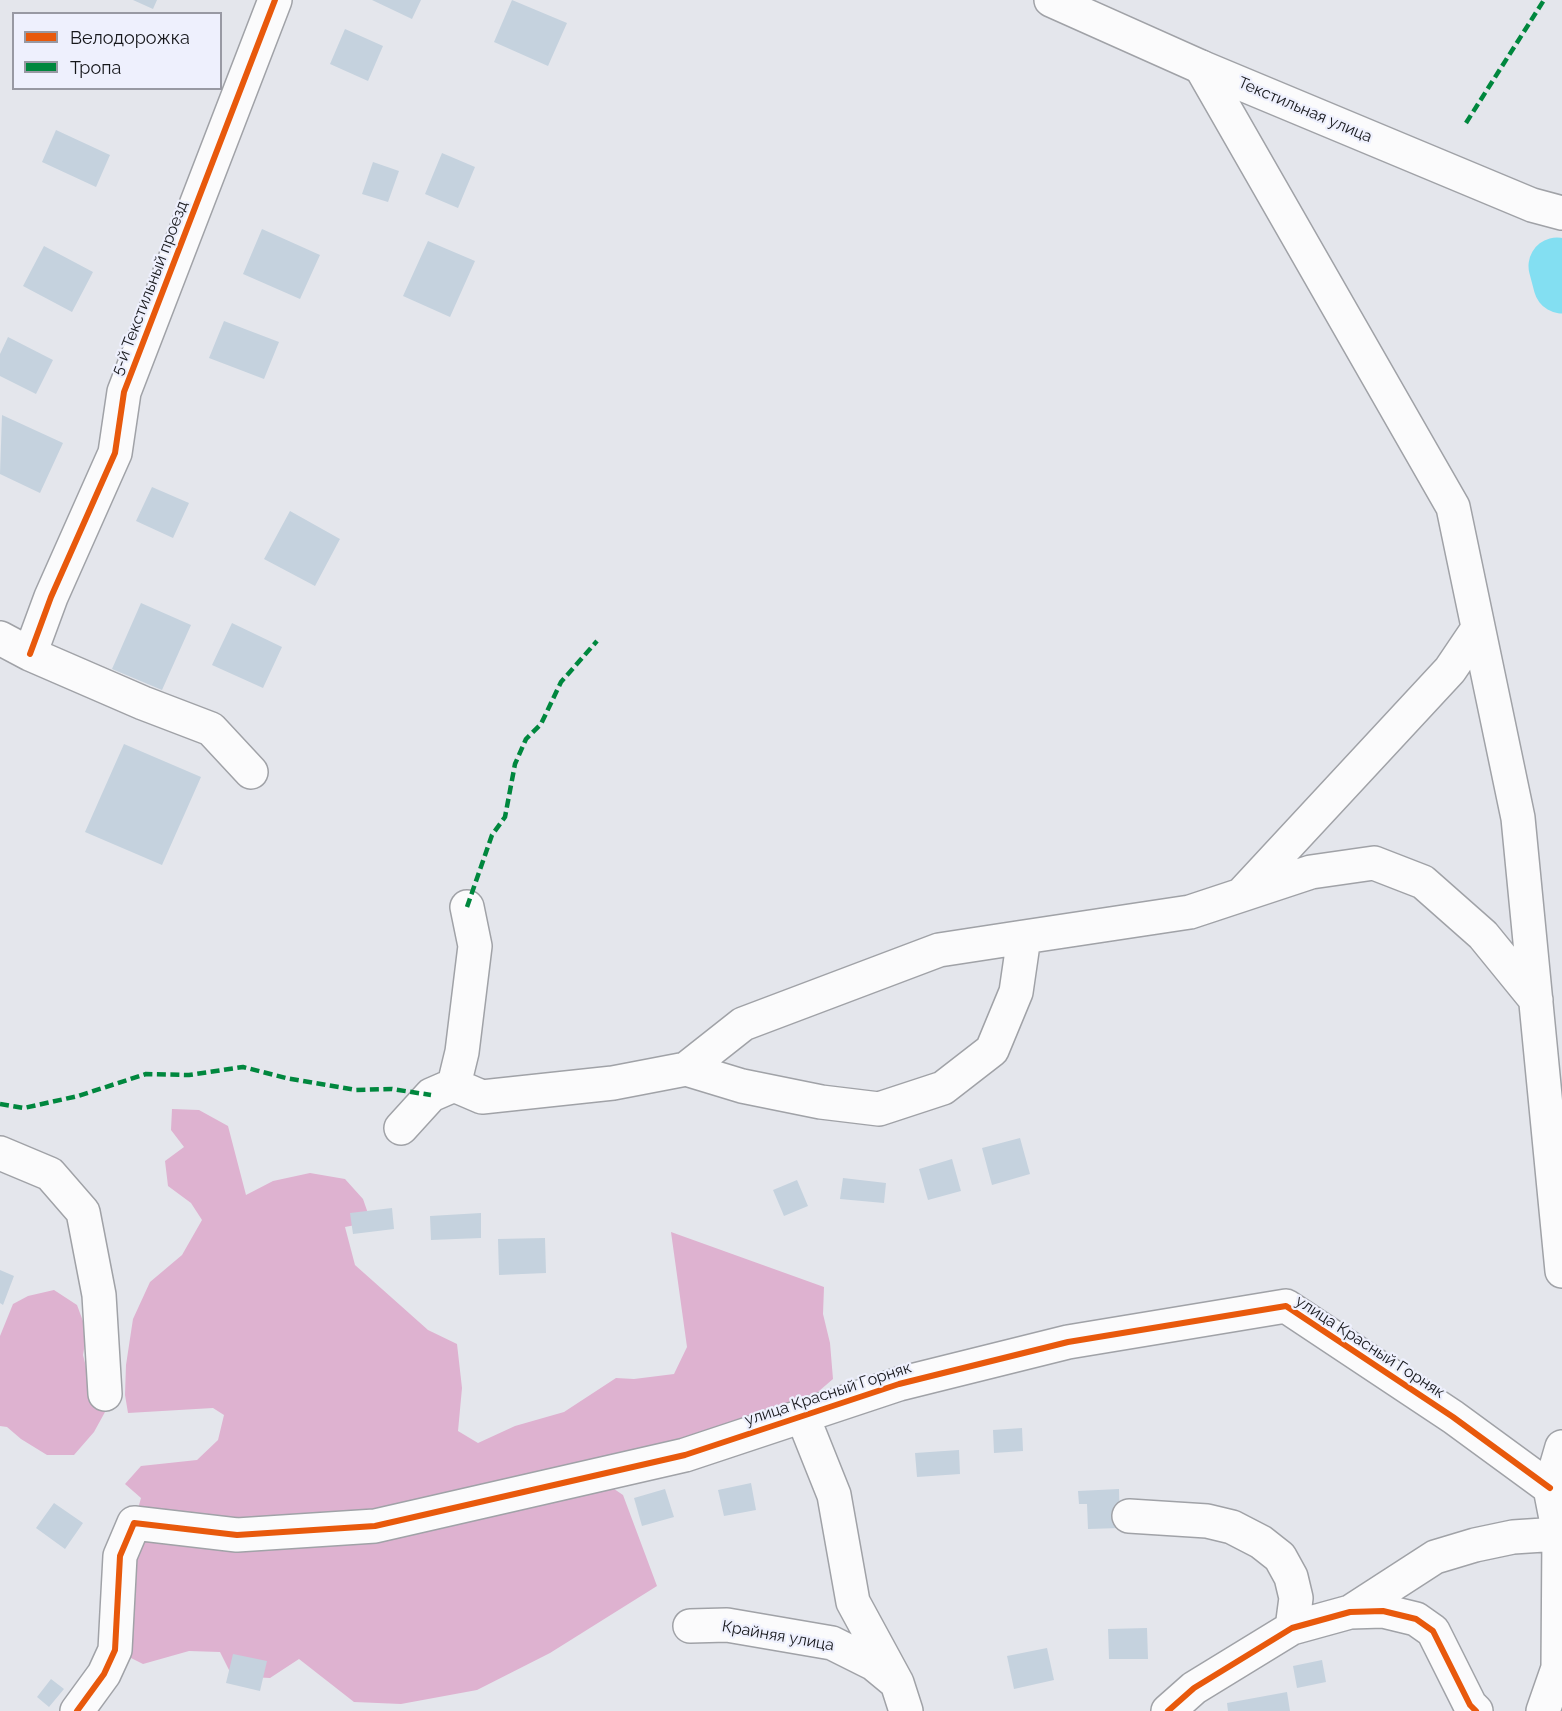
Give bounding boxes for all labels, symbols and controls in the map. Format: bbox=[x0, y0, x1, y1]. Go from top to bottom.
legend bbox=[12, 12, 222, 90]
text: Велодорожка bbox=[70, 27, 190, 48]
text: Тропа bbox=[70, 57, 121, 78]
street label: Текстильная улица bbox=[1235, 73, 1375, 147]
street label: 5-й Текстильный проезд bbox=[108, 198, 192, 378]
street label: улица Красный Горняк bbox=[1292, 1292, 1448, 1402]
street label: улица Красный Горняк bbox=[742, 1358, 914, 1430]
street label: Крайняя улица bbox=[720, 1617, 836, 1655]

